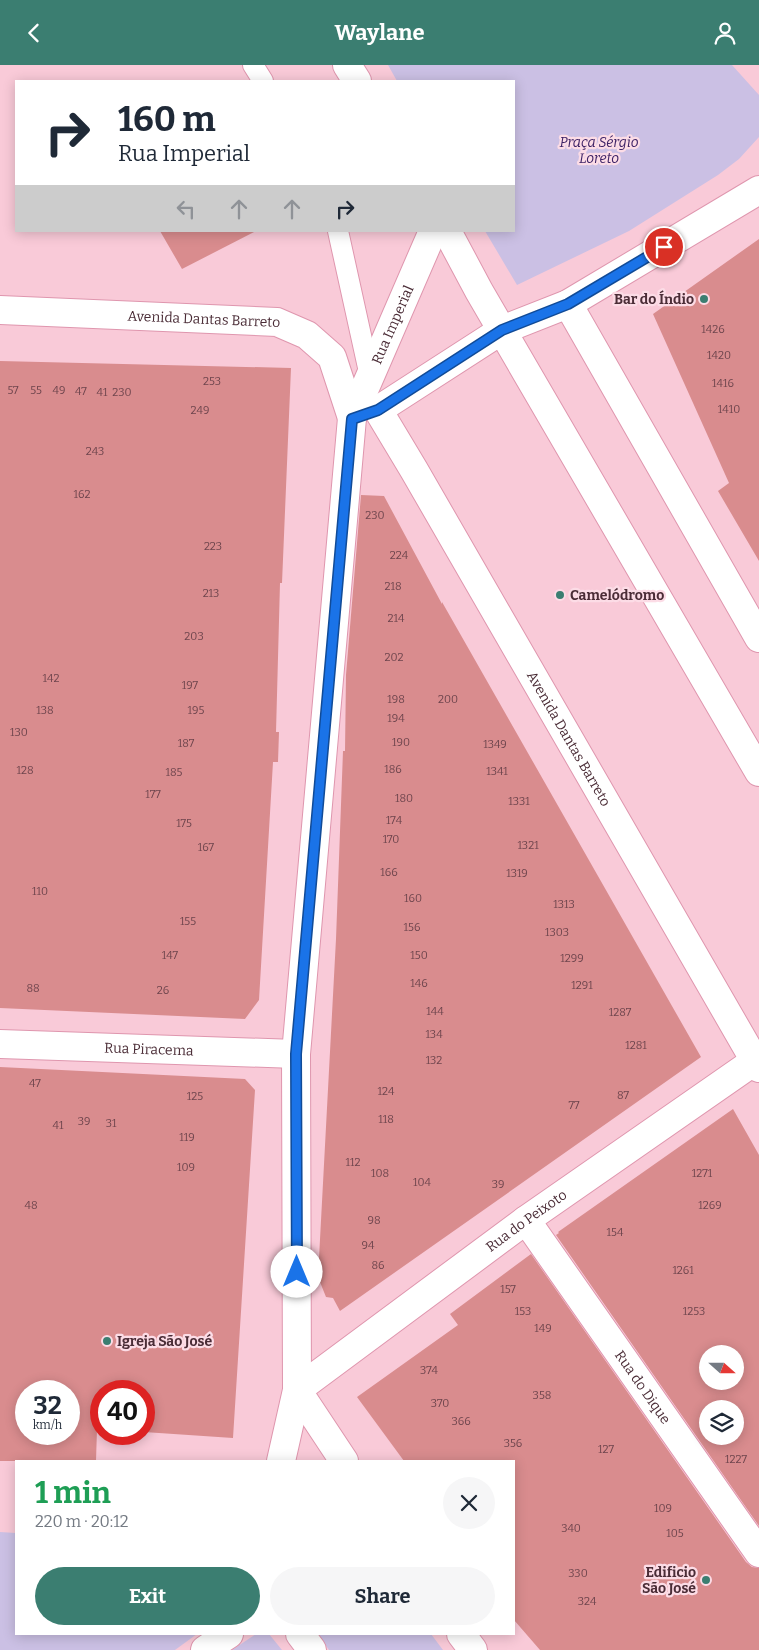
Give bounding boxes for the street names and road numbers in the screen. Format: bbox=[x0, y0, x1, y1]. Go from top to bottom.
street label: Rua Imperial bbox=[368, 283, 417, 367]
street label: Avenida Dantas Barreto bbox=[127, 308, 281, 331]
street label: Avenida Dantas Barreto bbox=[523, 668, 614, 809]
street label: Rua Piracema bbox=[104, 1040, 194, 1060]
street label: Rua do Peixoto bbox=[483, 1186, 570, 1256]
street label: Rua do Dique bbox=[611, 1347, 674, 1427]

